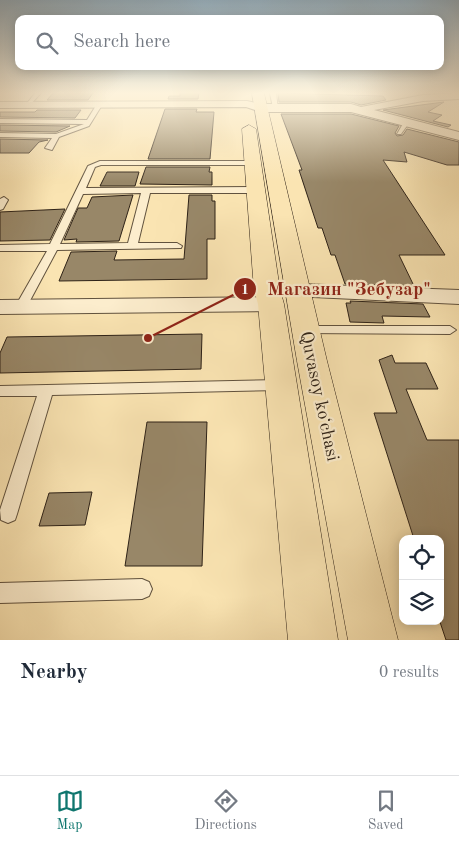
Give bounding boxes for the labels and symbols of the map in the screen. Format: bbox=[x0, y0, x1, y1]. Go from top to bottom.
callout: Магазин "Зебузар" bbox=[232, 272, 441, 306]
text: Магазин "Зебузар" bbox=[267, 281, 431, 300]
text: 1 bbox=[241, 283, 249, 298]
street label: Quvasoy koʻchasi bbox=[296, 330, 342, 463]

